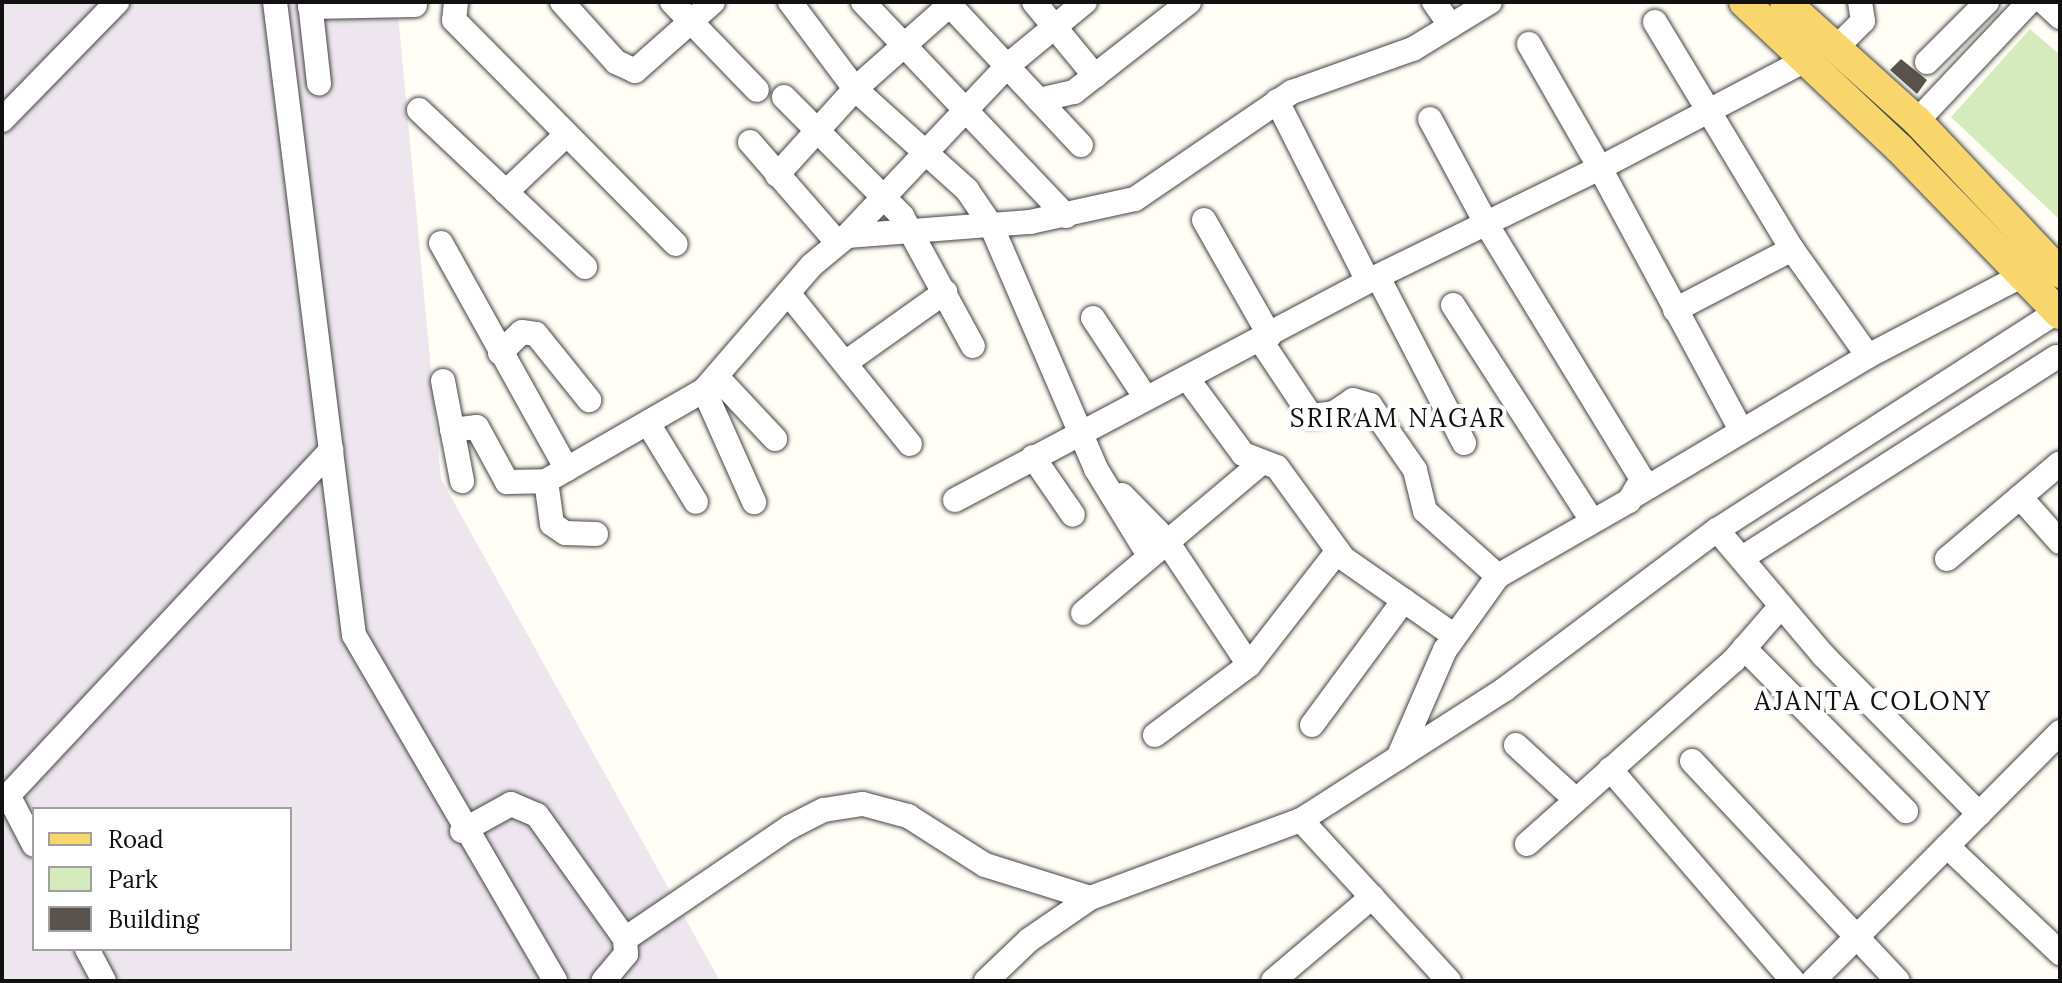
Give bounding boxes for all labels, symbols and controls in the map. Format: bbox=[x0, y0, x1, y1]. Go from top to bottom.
district label: SRIRAM NAGAR bbox=[1290, 402, 1506, 434]
district label: AJANTA COLONY bbox=[1754, 685, 1992, 717]
legend bbox=[32, 807, 292, 951]
text: Road bbox=[108, 824, 164, 855]
text: Park bbox=[108, 864, 158, 895]
text: Building bbox=[108, 904, 199, 935]

